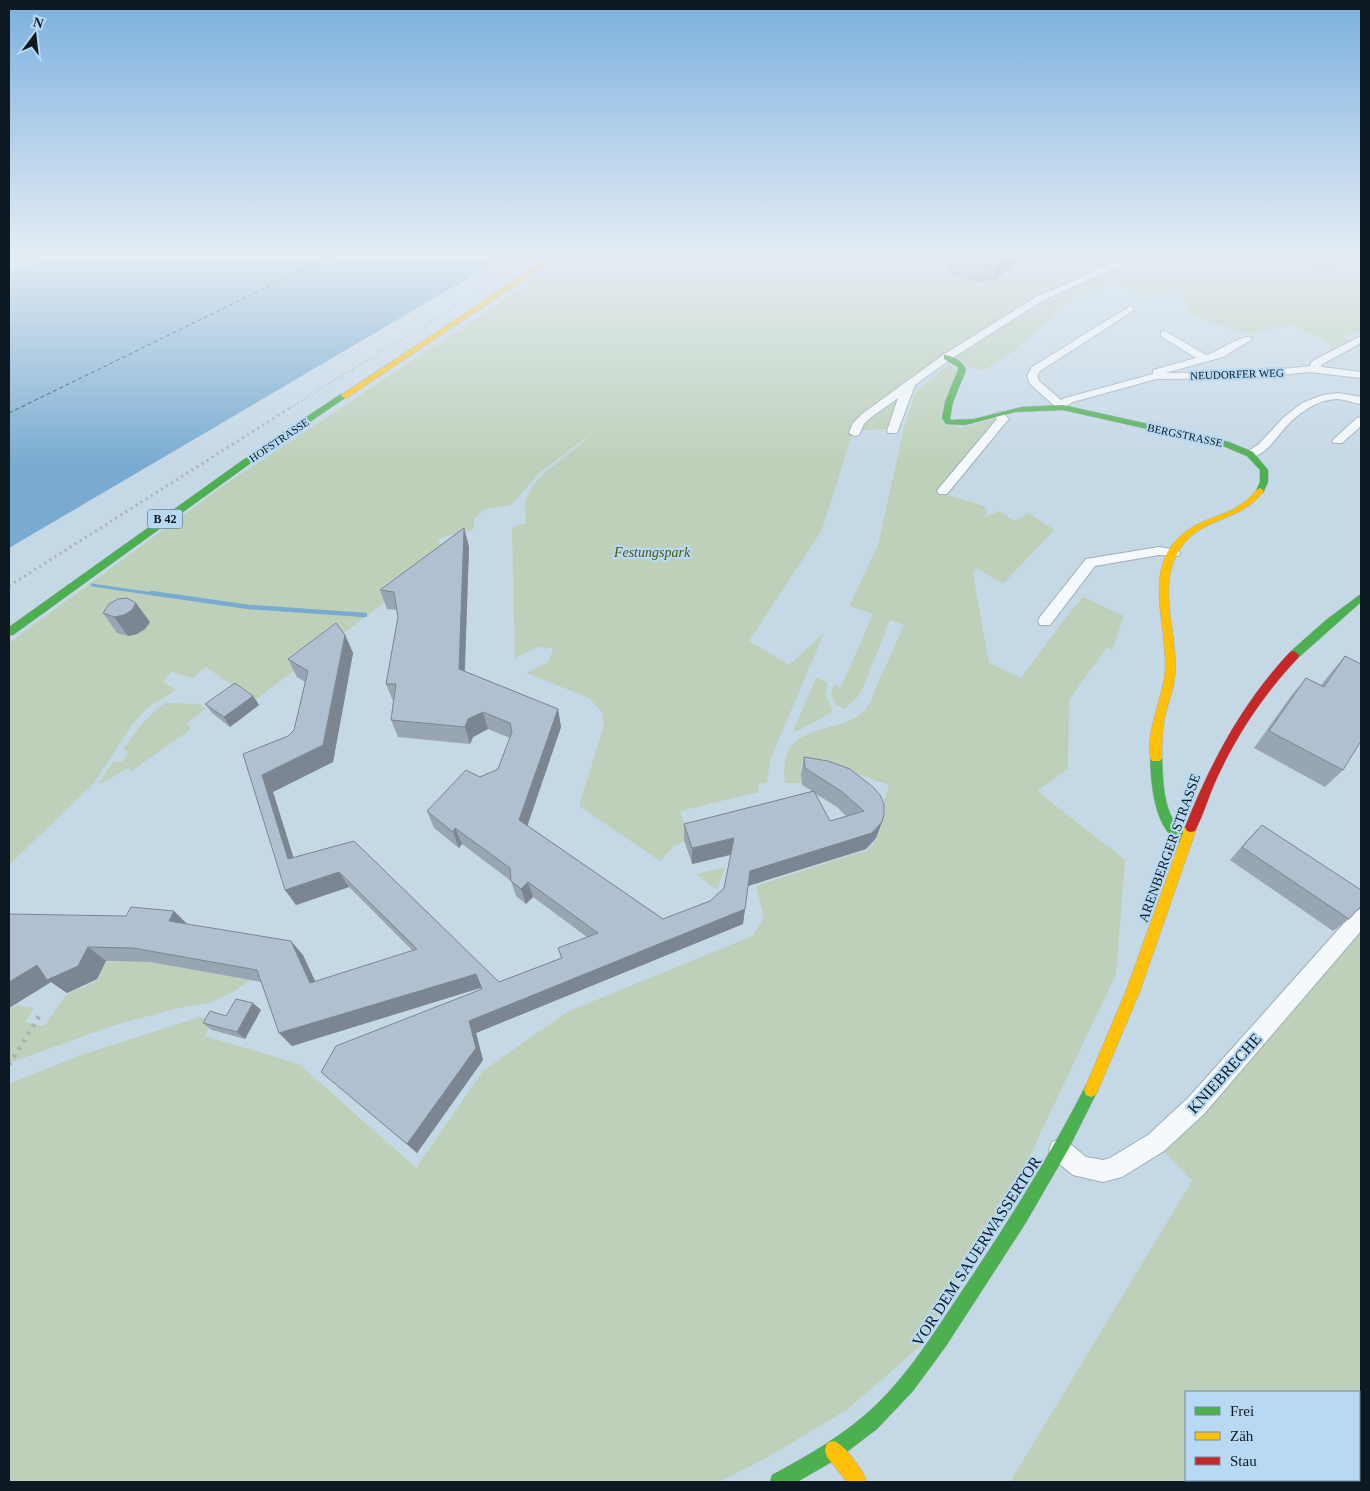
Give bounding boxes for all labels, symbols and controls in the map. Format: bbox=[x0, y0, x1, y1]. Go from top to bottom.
north arrow bbox=[10, 10, 60, 60]
text: N bbox=[31, 14, 45, 31]
street label: NEUDORFER WEG bbox=[1190, 366, 1284, 382]
street label: HOFSTRASSE bbox=[247, 416, 311, 464]
street label: BERGSTRASSE bbox=[1146, 421, 1224, 449]
road number: B 42 bbox=[148, 509, 182, 528]
park label: Festungspark bbox=[613, 545, 691, 560]
street label: ARENBERGER STRASSE bbox=[1136, 772, 1203, 924]
street label: KNIEBRECHE bbox=[1184, 1030, 1265, 1117]
street label: VOR DEM SAUERWASSERTOR bbox=[909, 1153, 1044, 1349]
legend bbox=[1185, 1391, 1360, 1481]
text: Frei bbox=[1230, 1403, 1254, 1419]
text: Zäh bbox=[1230, 1428, 1254, 1444]
text: Stau bbox=[1230, 1453, 1257, 1469]

